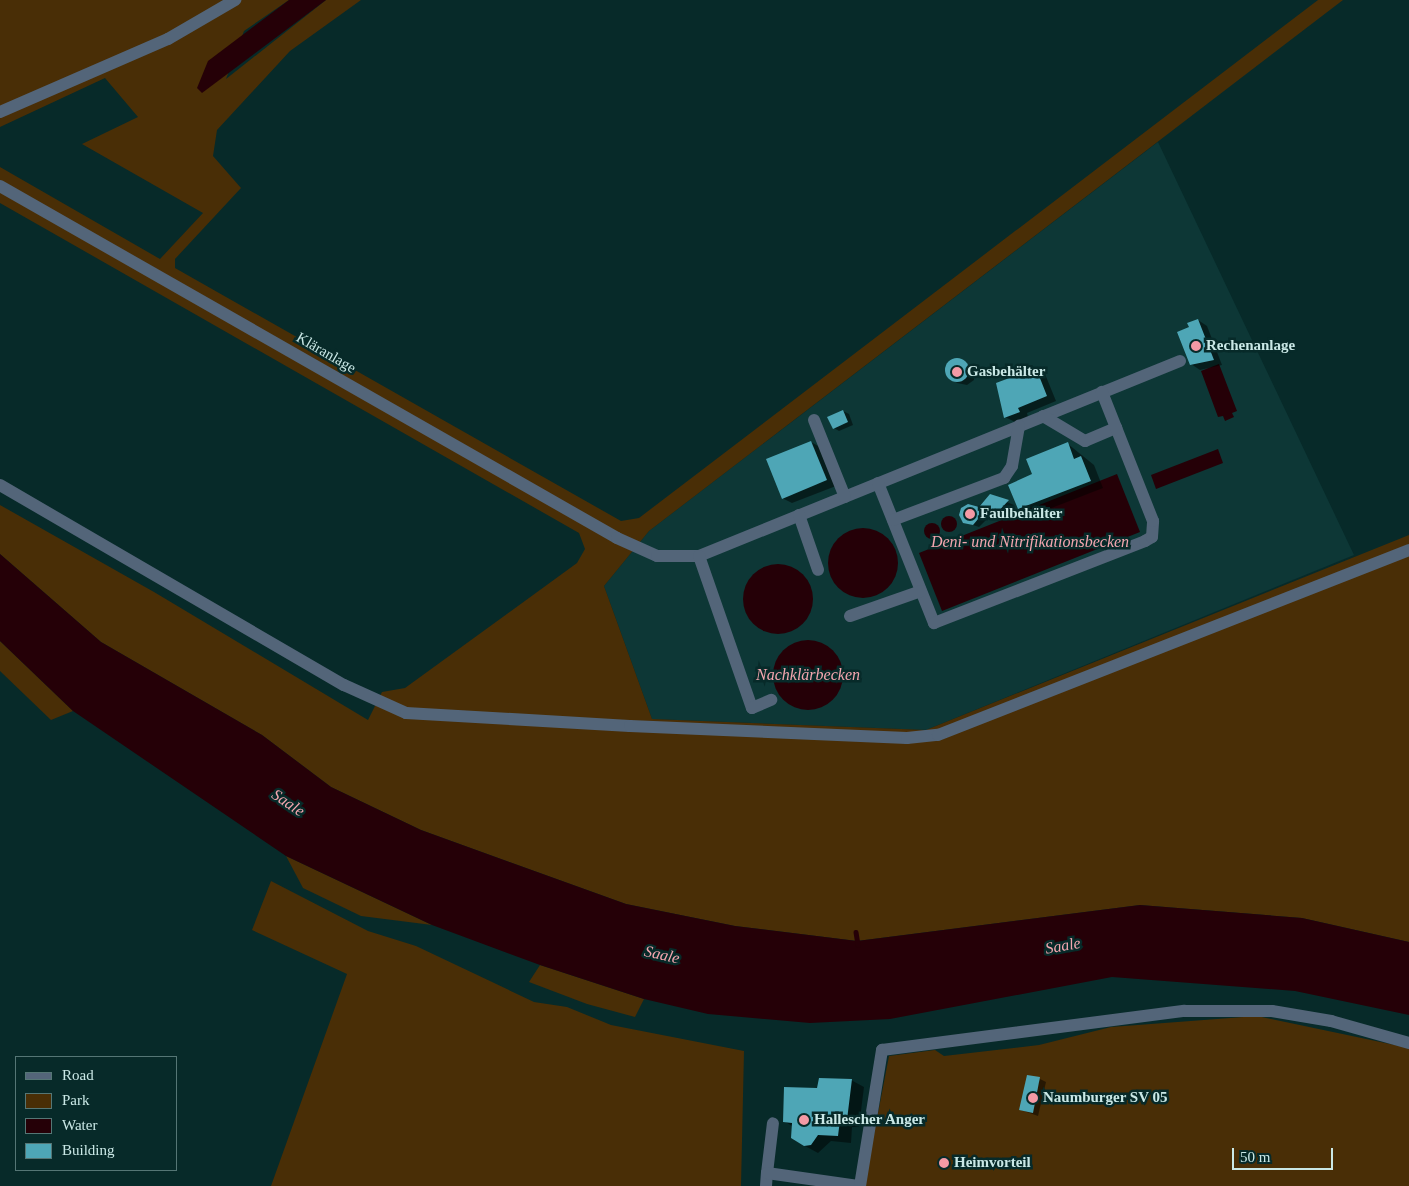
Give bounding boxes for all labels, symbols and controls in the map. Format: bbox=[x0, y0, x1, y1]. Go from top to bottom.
street label: Kläranlage bbox=[293, 329, 359, 377]
place label: Rechenanlage bbox=[1206, 337, 1295, 355]
marker: Rechenanlage bbox=[1190, 340, 1202, 352]
place label: Gasbehälter bbox=[967, 363, 1045, 381]
marker: Gasbehälter bbox=[951, 366, 963, 378]
place label: Faulbehälter bbox=[980, 505, 1062, 523]
marker: Faulbehälter bbox=[964, 508, 976, 520]
water label: Deni- und Nitrifikationsbecken bbox=[931, 532, 1129, 552]
water label: Nachklärbecken bbox=[756, 665, 860, 685]
water label: Saale bbox=[268, 785, 308, 821]
water label: Saale bbox=[1044, 933, 1082, 959]
water label: Saale bbox=[643, 942, 681, 968]
legend bbox=[15, 1056, 178, 1171]
text: Road bbox=[62, 1067, 94, 1083]
place label: Naumburger SV 05 bbox=[1043, 1089, 1168, 1107]
text: Park bbox=[62, 1092, 90, 1108]
marker: Naumburger SV 05 bbox=[1027, 1092, 1039, 1104]
place label: Hallescher Anger bbox=[814, 1111, 926, 1129]
marker: Hallescher Anger bbox=[798, 1114, 810, 1126]
text: Water bbox=[62, 1117, 97, 1133]
scale bar bbox=[1234, 1138, 1335, 1170]
text: Building bbox=[62, 1142, 115, 1158]
text: 50 m bbox=[1240, 1149, 1270, 1165]
place label: Heimvorteil bbox=[954, 1154, 1031, 1172]
marker: Heimvorteil bbox=[938, 1157, 950, 1169]

